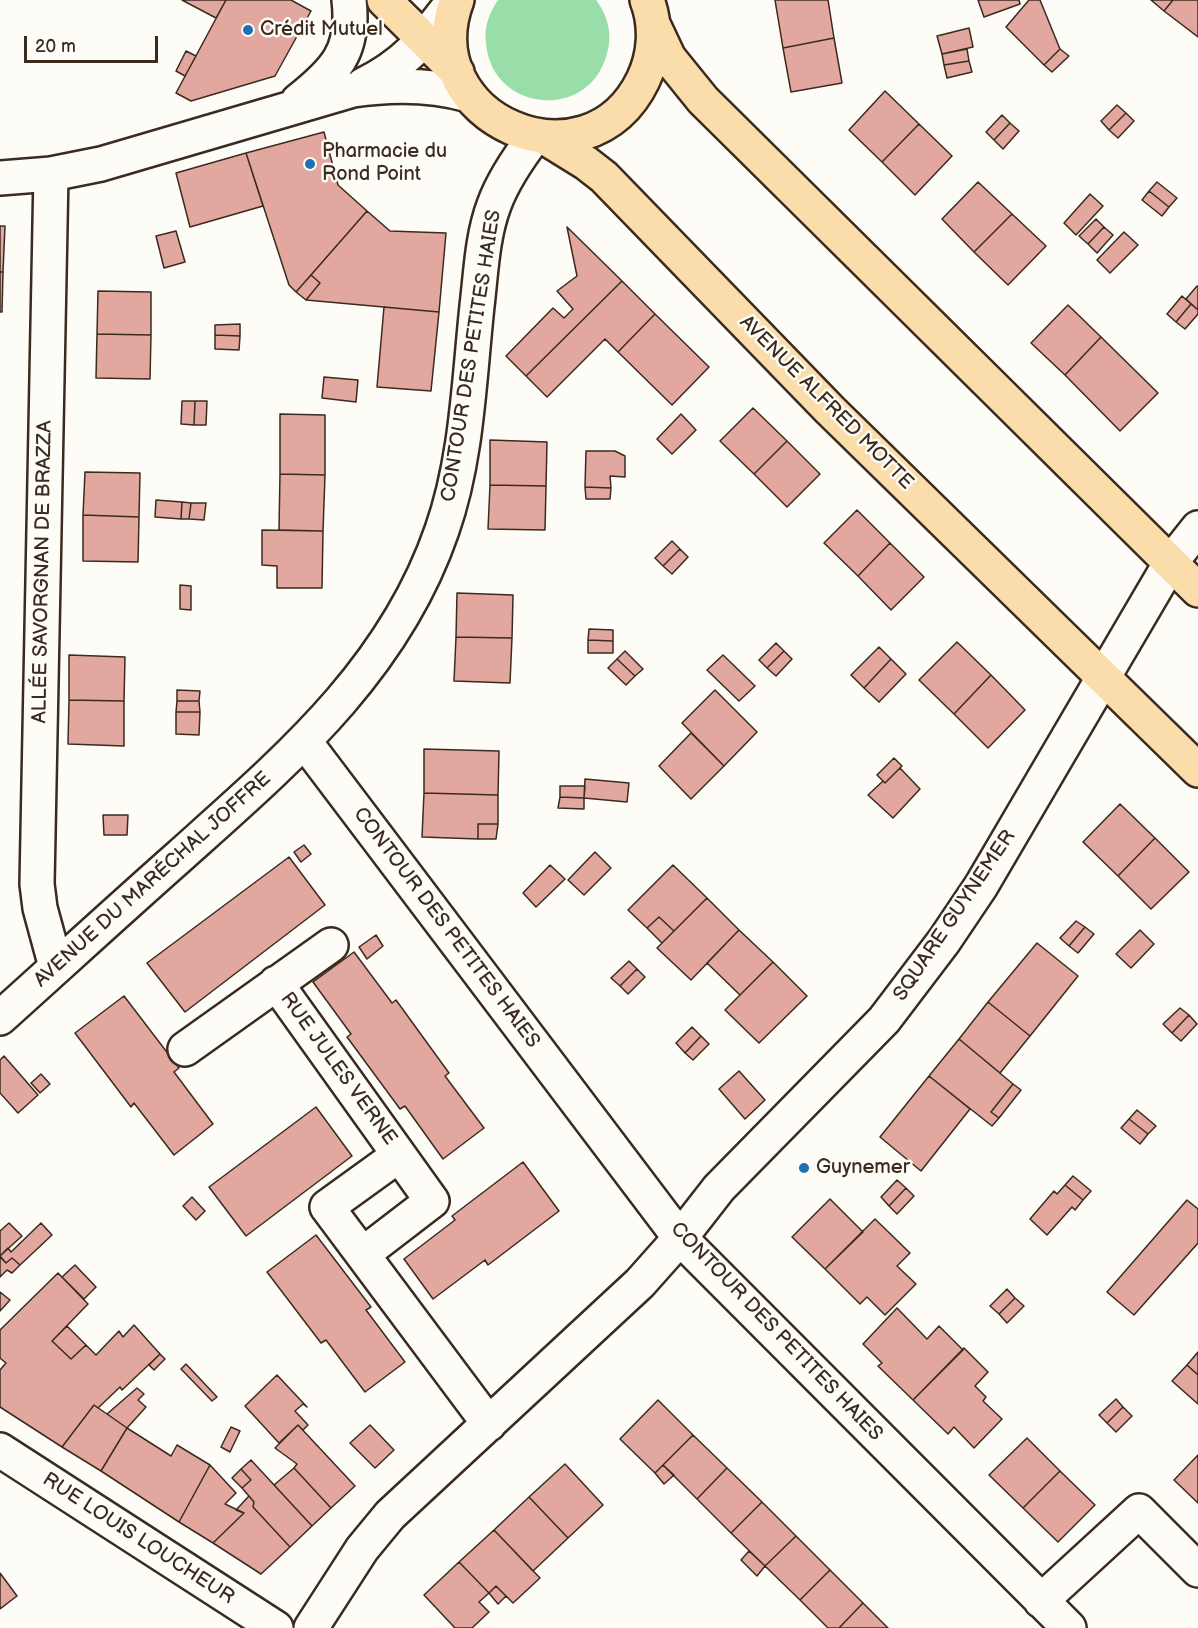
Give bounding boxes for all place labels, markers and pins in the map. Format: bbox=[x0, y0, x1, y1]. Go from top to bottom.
place label: Crédit Mutuel bbox=[260, 18, 383, 42]
marker: Crédit Mutuel bbox=[241, 23, 255, 37]
place label: Pharmacie du Rond Point bbox=[322, 140, 447, 187]
marker: Pharmacie du Rond Point bbox=[303, 157, 317, 171]
place label: Guynemer bbox=[816, 1156, 910, 1180]
marker: Guynemer bbox=[797, 1161, 811, 1175]

